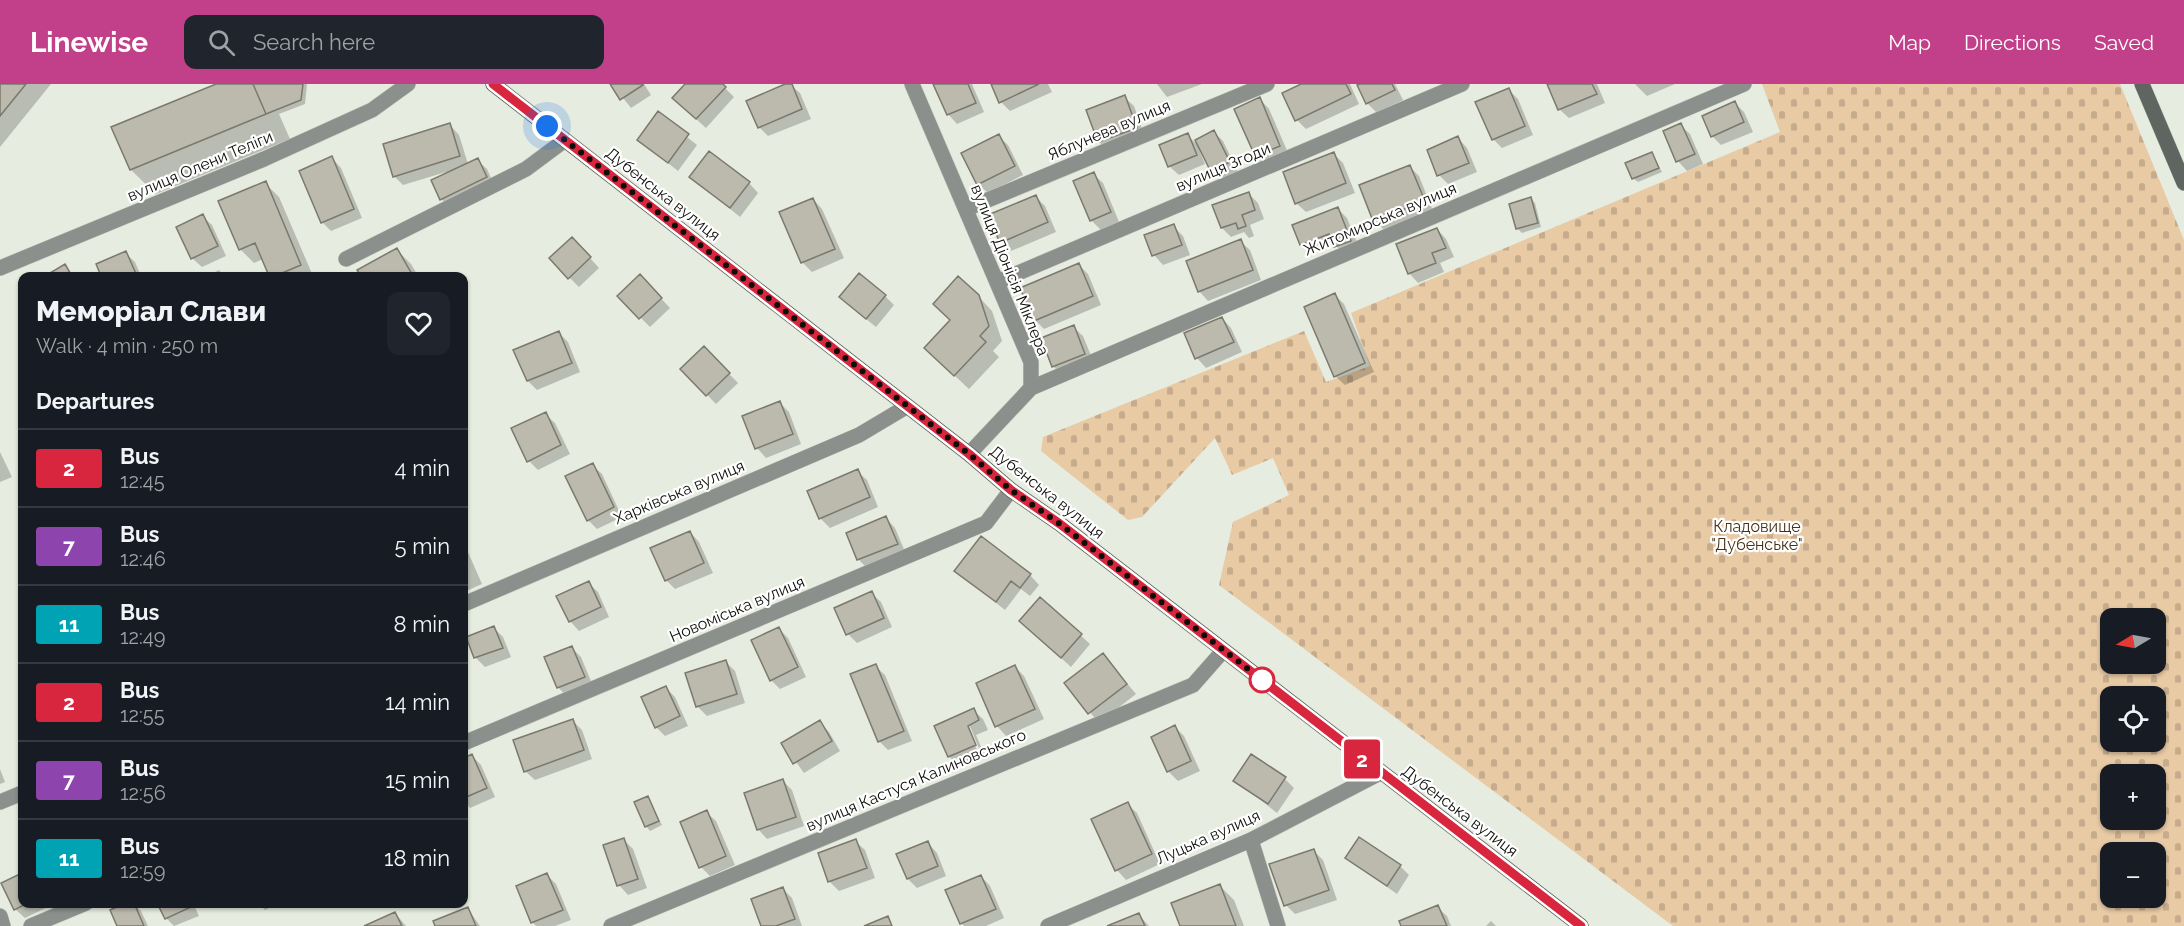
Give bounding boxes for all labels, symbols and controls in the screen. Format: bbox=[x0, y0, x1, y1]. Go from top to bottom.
search box bbox=[184, 15, 604, 69]
text: Linewise bbox=[30, 26, 148, 59]
icon: search bbox=[205, 26, 238, 59]
text: Search here bbox=[253, 29, 375, 55]
text: Map bbox=[1888, 30, 1931, 55]
text: Directions bbox=[1964, 30, 2061, 55]
text: Saved bbox=[2094, 30, 2154, 55]
street label: Яблунева вулиця bbox=[1045, 96, 1173, 164]
your location bbox=[532, 111, 562, 141]
street label: вулиця Олени Теліги bbox=[124, 127, 276, 205]
street label: вулиця Згоди bbox=[1173, 139, 1273, 195]
street label: Дубенська вулиця bbox=[602, 143, 724, 245]
street label: Житомирська вулиця bbox=[1301, 178, 1459, 260]
street label: вулиця Діонісія Міклера bbox=[967, 182, 1053, 358]
button: heart bbox=[387, 292, 450, 355]
text: Меморіал Слави bbox=[36, 295, 266, 328]
text: Walk · 4 min · 250 m bbox=[36, 334, 218, 358]
text: Departures bbox=[36, 388, 154, 414]
street label: Дубенська вулиця bbox=[986, 441, 1108, 543]
text: Bus bbox=[120, 443, 159, 469]
text: 4 min bbox=[395, 455, 450, 481]
text: 2 bbox=[63, 456, 75, 481]
street label: Харківська вулиця bbox=[611, 456, 747, 528]
text: 12:45 bbox=[120, 469, 165, 493]
park label: Кладовище "Дубенське" bbox=[1711, 517, 1803, 554]
text: Bus bbox=[120, 521, 159, 547]
text: 5 min bbox=[395, 533, 450, 559]
text: 7 bbox=[63, 534, 75, 559]
text: 12:46 bbox=[120, 547, 166, 571]
street label: Новоміська вулиця bbox=[667, 572, 807, 646]
text: Bus bbox=[120, 599, 159, 625]
north arrow bbox=[2100, 608, 2166, 674]
map controls bbox=[2100, 608, 2166, 908]
text: 8 min bbox=[394, 611, 450, 637]
text: 11 bbox=[59, 612, 79, 637]
text: 12:49 bbox=[120, 625, 165, 649]
unlabelled marker bbox=[1249, 667, 1275, 693]
text: Bus bbox=[120, 677, 159, 703]
button: locate bbox=[2100, 686, 2166, 752]
text: 14 min bbox=[385, 689, 450, 715]
text: 2 bbox=[63, 690, 75, 715]
text: 12:55 bbox=[120, 703, 165, 727]
street label: вулиця Кастуся Калиновського bbox=[803, 725, 1029, 835]
line badge: 2 bbox=[1342, 740, 1382, 778]
text: 2 bbox=[1356, 747, 1368, 772]
text: Bus bbox=[120, 755, 159, 781]
street label: Дубенська вулиця bbox=[1398, 761, 1522, 861]
button: + bbox=[2100, 764, 2166, 830]
text: 15 min bbox=[385, 767, 450, 793]
text: 7 bbox=[63, 768, 75, 793]
text: 12:56 bbox=[120, 781, 166, 805]
street label: Луцька вулиця bbox=[1153, 806, 1263, 868]
text: Bus bbox=[120, 833, 159, 859]
button: − bbox=[2100, 842, 2166, 908]
text: 18 min bbox=[384, 845, 450, 871]
text: 11 bbox=[59, 846, 79, 871]
text: 12:59 bbox=[120, 859, 165, 883]

